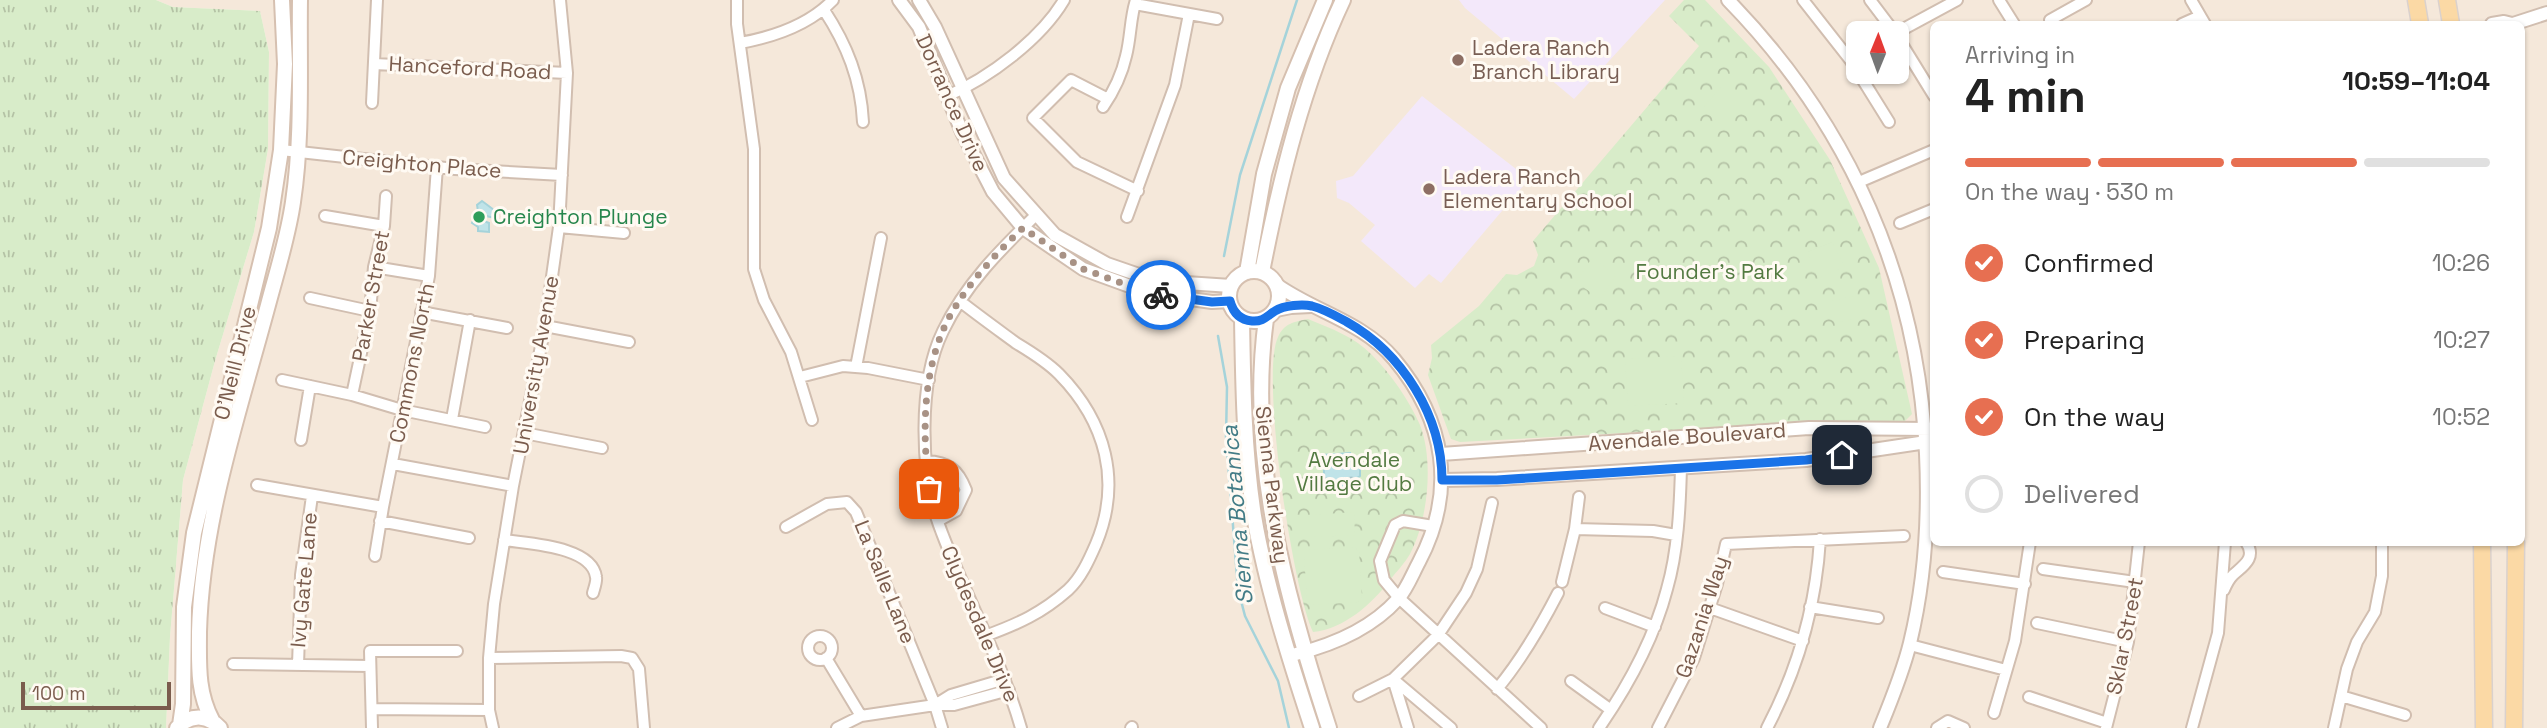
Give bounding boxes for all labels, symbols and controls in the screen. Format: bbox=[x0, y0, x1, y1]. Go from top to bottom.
north arrow bbox=[1846, 21, 1909, 84]
map controls bbox=[1846, 21, 1909, 84]
street label: Dorrance Drive bbox=[910, 30, 995, 176]
place label: Ladera Ranch Branch Library bbox=[1472, 34, 1620, 85]
text: Arriving in bbox=[1965, 40, 2075, 70]
street label: Hanceford Road bbox=[388, 50, 552, 85]
marker: Ladera Ranch Branch Library bbox=[1450, 52, 1466, 68]
text: 10:59–11:04 bbox=[2342, 64, 2490, 98]
text: 4 min bbox=[1965, 67, 2086, 125]
street label: Creighton Place bbox=[341, 143, 503, 184]
place label: Ladera Ranch Elementary School bbox=[1443, 163, 1633, 214]
text: On the way · 530 m bbox=[1965, 177, 2174, 207]
marker: Ladera Ranch Elementary School bbox=[1421, 181, 1437, 197]
place label: Creighton Plunge bbox=[493, 203, 668, 230]
marker: Creighton Plunge bbox=[471, 209, 487, 225]
street label: Parker Street bbox=[346, 228, 395, 364]
icon: check bbox=[1965, 244, 2003, 282]
text: Confirmed bbox=[2024, 246, 2154, 280]
text: 10:26 bbox=[2432, 248, 2490, 278]
park label: Founder's Park bbox=[1635, 258, 1785, 285]
courier bbox=[1126, 260, 1196, 330]
street label: University Avenue bbox=[506, 273, 565, 456]
icon: bike bbox=[1142, 276, 1180, 314]
street label: Commons North bbox=[383, 281, 440, 445]
street label: O'Neill Drive bbox=[207, 303, 262, 423]
icon: check bbox=[1965, 321, 2003, 359]
text: Preparing bbox=[2024, 323, 2145, 357]
text: 10:27 bbox=[2433, 325, 2490, 355]
icon: check bbox=[1965, 398, 2003, 436]
text: On the way bbox=[2024, 400, 2165, 434]
text: 10:52 bbox=[2432, 402, 2490, 432]
street label: Sienna Parkway bbox=[1249, 405, 1296, 565]
street label: Avendale Boulevard bbox=[1587, 416, 1787, 457]
water label: Sienna Botanica bbox=[1214, 423, 1260, 606]
pin bbox=[1812, 425, 1872, 485]
icon: home bbox=[1823, 436, 1861, 474]
park label: Avendale Village Club bbox=[1296, 446, 1412, 497]
pin bbox=[899, 459, 959, 519]
icon: bag bbox=[910, 470, 948, 508]
text: Delivered bbox=[2024, 477, 2140, 511]
street label: Ivy Gate Lane bbox=[284, 511, 323, 649]
street label: La Salle Lane bbox=[848, 516, 922, 648]
street label: Clydesdale Drive bbox=[935, 541, 1026, 706]
street label: Gazania Way bbox=[1669, 552, 1734, 681]
street label: Sklar Street bbox=[2100, 575, 2149, 697]
scale bar bbox=[21, 679, 172, 711]
text: 100 m bbox=[32, 681, 86, 706]

